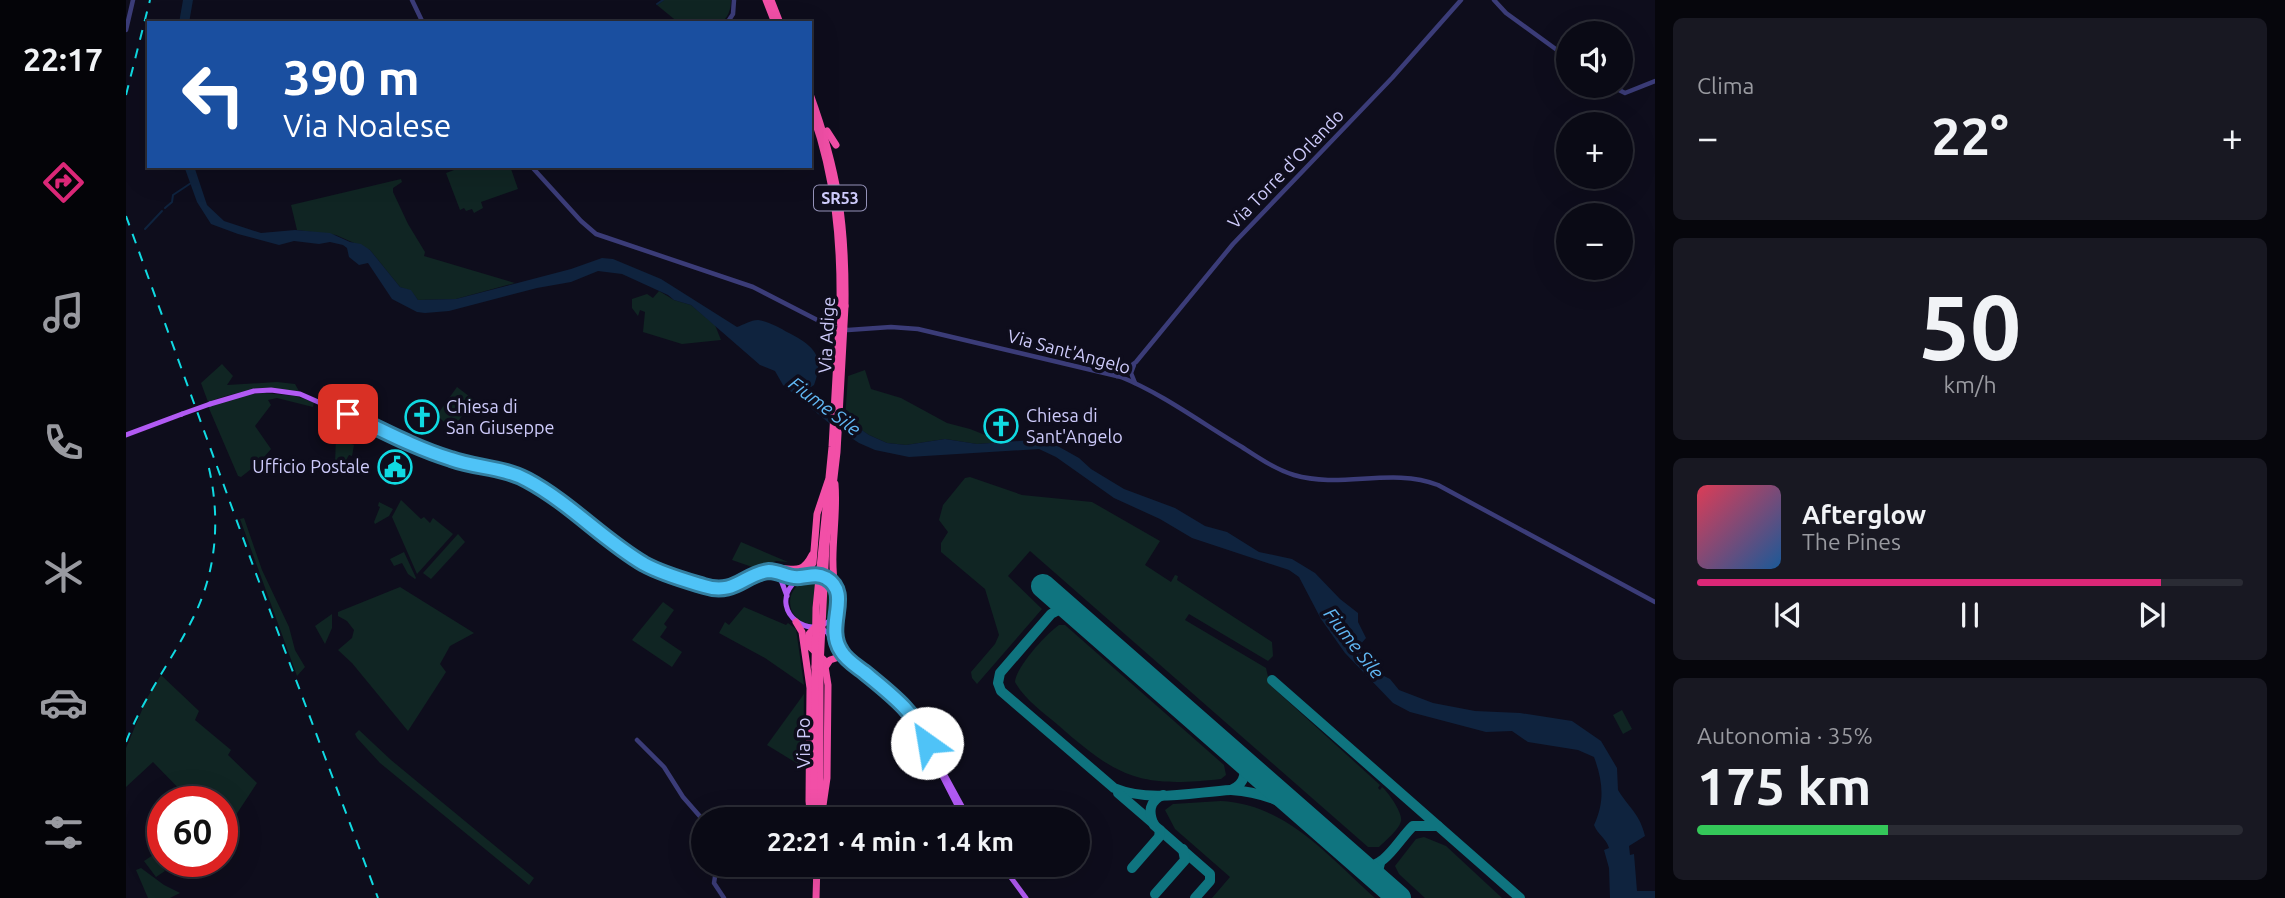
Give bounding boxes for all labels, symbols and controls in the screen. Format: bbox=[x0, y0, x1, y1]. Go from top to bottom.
map controls bbox=[1556, 21, 1633, 280]
button: sound bbox=[1556, 21, 1633, 98]
text: 22:17 bbox=[23, 41, 103, 77]
icon: left bbox=[168, 49, 259, 140]
text: 390 m bbox=[283, 49, 420, 104]
text: Clima bbox=[1697, 73, 1754, 98]
street label: Via Torre d'Orlando bbox=[1223, 105, 1347, 232]
text: Via Noalese bbox=[283, 107, 452, 143]
text: 22° bbox=[1931, 107, 2009, 165]
button: + bbox=[1556, 112, 1633, 189]
text: − bbox=[1697, 116, 1718, 158]
text: + bbox=[2222, 116, 2243, 158]
icon: directions bbox=[39, 158, 88, 207]
road number: SR53 bbox=[814, 186, 866, 210]
button: − bbox=[1556, 203, 1633, 280]
text: 50 bbox=[1919, 275, 2021, 377]
icon: music bbox=[39, 288, 88, 337]
street label: Via Adige bbox=[814, 296, 838, 374]
street label: Via Sant'Angelo bbox=[1006, 325, 1133, 377]
water label: Fiume Sile bbox=[785, 372, 865, 440]
text: km/h bbox=[1943, 372, 1997, 397]
pin bbox=[318, 384, 378, 444]
icon: arrive bbox=[329, 395, 367, 433]
place label: Chiesa di San Giuseppe bbox=[446, 396, 554, 437]
church icon: Chiesa di San Giuseppe bbox=[403, 398, 441, 436]
place label: Chiesa di Sant'Angelo bbox=[1026, 405, 1123, 446]
church icon: Chiesa di Sant'Angelo bbox=[982, 407, 1020, 445]
icon: phone bbox=[39, 418, 88, 467]
public building icon: Ufficio Postale bbox=[376, 448, 414, 486]
place label: Ufficio Postale bbox=[252, 456, 370, 476]
text: Afterglow bbox=[1802, 500, 1926, 529]
text: The Pines bbox=[1802, 529, 1901, 554]
icon: climate bbox=[39, 548, 88, 597]
icon: previous bbox=[1769, 596, 1807, 634]
icon: pause bbox=[1951, 596, 1989, 634]
icon: next bbox=[2133, 596, 2171, 634]
water label: Fiume Sile bbox=[1320, 603, 1389, 683]
icon: car bbox=[39, 678, 88, 727]
position arrow bbox=[890, 706, 964, 780]
street label: Via Po bbox=[793, 718, 813, 768]
text: Autonomia · 35% bbox=[1697, 723, 1873, 748]
text: 175 km bbox=[1697, 757, 1871, 815]
speed limit sign: 60 bbox=[147, 786, 238, 877]
icon: filters bbox=[39, 808, 88, 857]
text: 22:21 · 4 min · 1.4 km bbox=[767, 827, 1014, 856]

